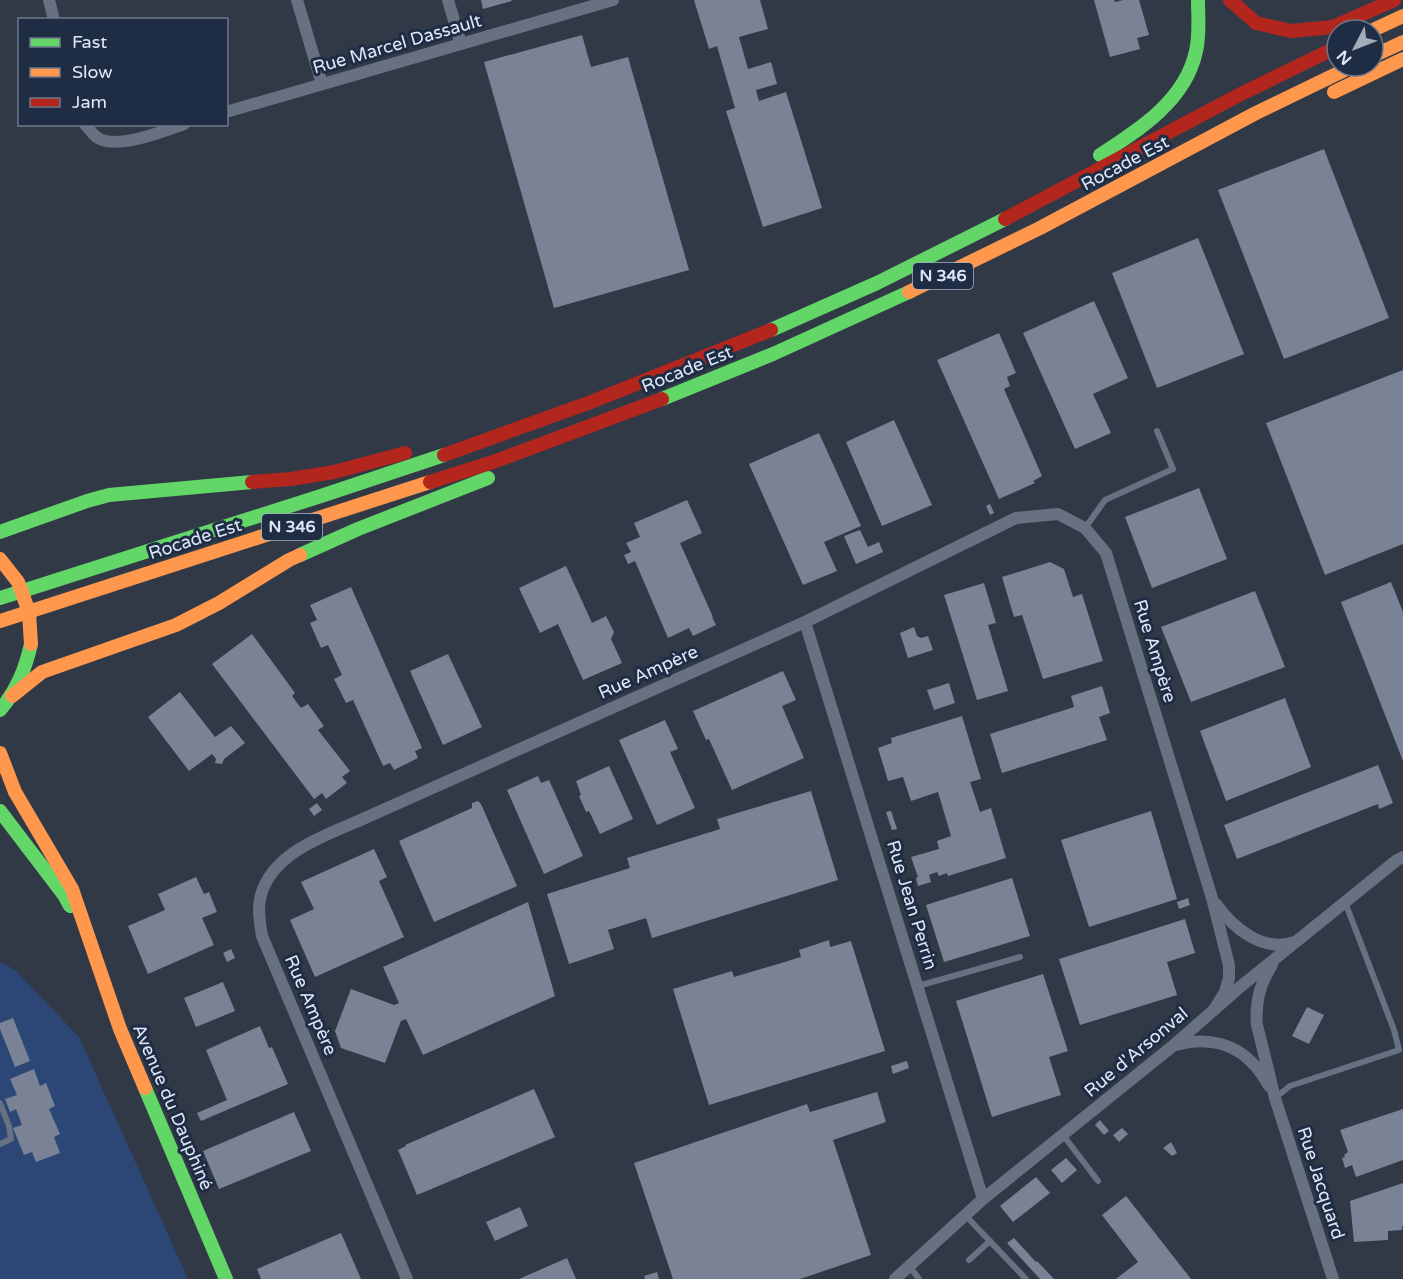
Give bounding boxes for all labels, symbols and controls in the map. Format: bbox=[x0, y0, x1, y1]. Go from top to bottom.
street label: Rue Marcel Dassault bbox=[310, 9, 484, 79]
legend bbox=[18, 18, 228, 126]
north arrow bbox=[1325, 18, 1385, 78]
text: Fast bbox=[72, 31, 107, 53]
text: N bbox=[1333, 46, 1356, 69]
text: Slow bbox=[72, 61, 113, 83]
text: Jam bbox=[72, 91, 107, 113]
street label: Rocade Est bbox=[1077, 131, 1173, 195]
road number: N 346 bbox=[913, 263, 973, 289]
street label: Rocade Est bbox=[638, 341, 736, 397]
street label: Rocade Est bbox=[146, 514, 244, 564]
road number: N 346 bbox=[262, 514, 322, 540]
street label: Rue Ampère bbox=[1129, 597, 1181, 705]
street label: Rue Ampère bbox=[595, 640, 701, 704]
street label: Rue Jean Perrin bbox=[882, 838, 942, 972]
street label: Rue Ampère bbox=[280, 952, 342, 1058]
street label: Rue d'Arsonval bbox=[1080, 1002, 1192, 1102]
street label: Avenue du Dauphiné bbox=[128, 1021, 218, 1193]
street label: Rue Jacquard bbox=[1292, 1124, 1350, 1242]

